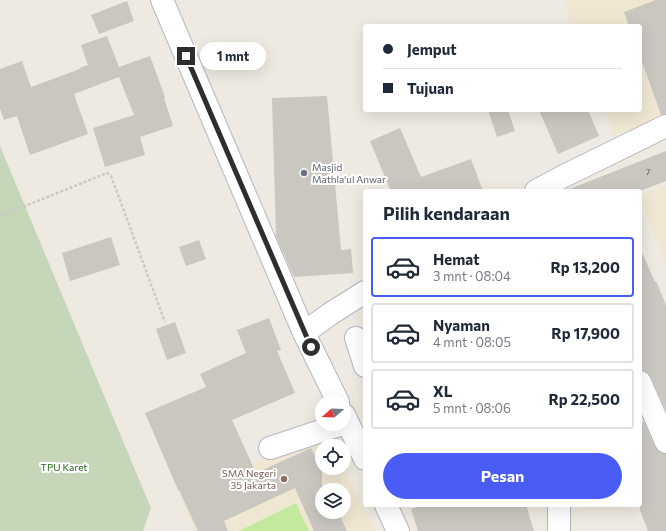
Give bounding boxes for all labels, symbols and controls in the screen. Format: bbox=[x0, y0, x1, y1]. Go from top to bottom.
text: Jemput bbox=[407, 40, 457, 58]
callout: 1 mnt bbox=[200, 42, 266, 70]
route end bbox=[177, 47, 195, 65]
text: 1 mnt bbox=[217, 48, 249, 64]
text: Tujuan bbox=[407, 79, 454, 97]
place label: Masjid Mathla'ul Anwar bbox=[312, 161, 386, 185]
house number: 7 bbox=[646, 167, 650, 177]
marker: Masjid Mathla'ul Anwar bbox=[299, 168, 309, 178]
text: Pilih kendaraan bbox=[383, 202, 510, 224]
icon: car bbox=[385, 249, 421, 285]
text: Hemat bbox=[433, 250, 479, 268]
text: Rp 13,200 bbox=[550, 258, 620, 276]
text: 3 mnt · 08:04 bbox=[433, 268, 511, 284]
icon: car bbox=[385, 315, 421, 351]
text: Nyaman bbox=[433, 316, 490, 334]
text: Rp 17,900 bbox=[551, 324, 620, 342]
text: 4 mnt · 08:05 bbox=[433, 334, 511, 350]
route start bbox=[302, 338, 320, 356]
icon: car bbox=[385, 381, 421, 417]
text: XL bbox=[433, 382, 452, 400]
text: Rp 22,500 bbox=[548, 390, 620, 408]
north arrow bbox=[315, 395, 351, 431]
map controls bbox=[315, 395, 351, 519]
text: 5 mnt · 08:06 bbox=[433, 400, 511, 416]
button: locate bbox=[315, 439, 351, 475]
button: Pesan bbox=[383, 453, 622, 499]
park label: TPU Karet bbox=[41, 461, 87, 473]
place label: SMA Negeri 35 Jakarta bbox=[222, 467, 276, 491]
marker: SMA Negeri 35 Jakarta bbox=[279, 474, 289, 484]
button: layers bbox=[315, 483, 351, 519]

